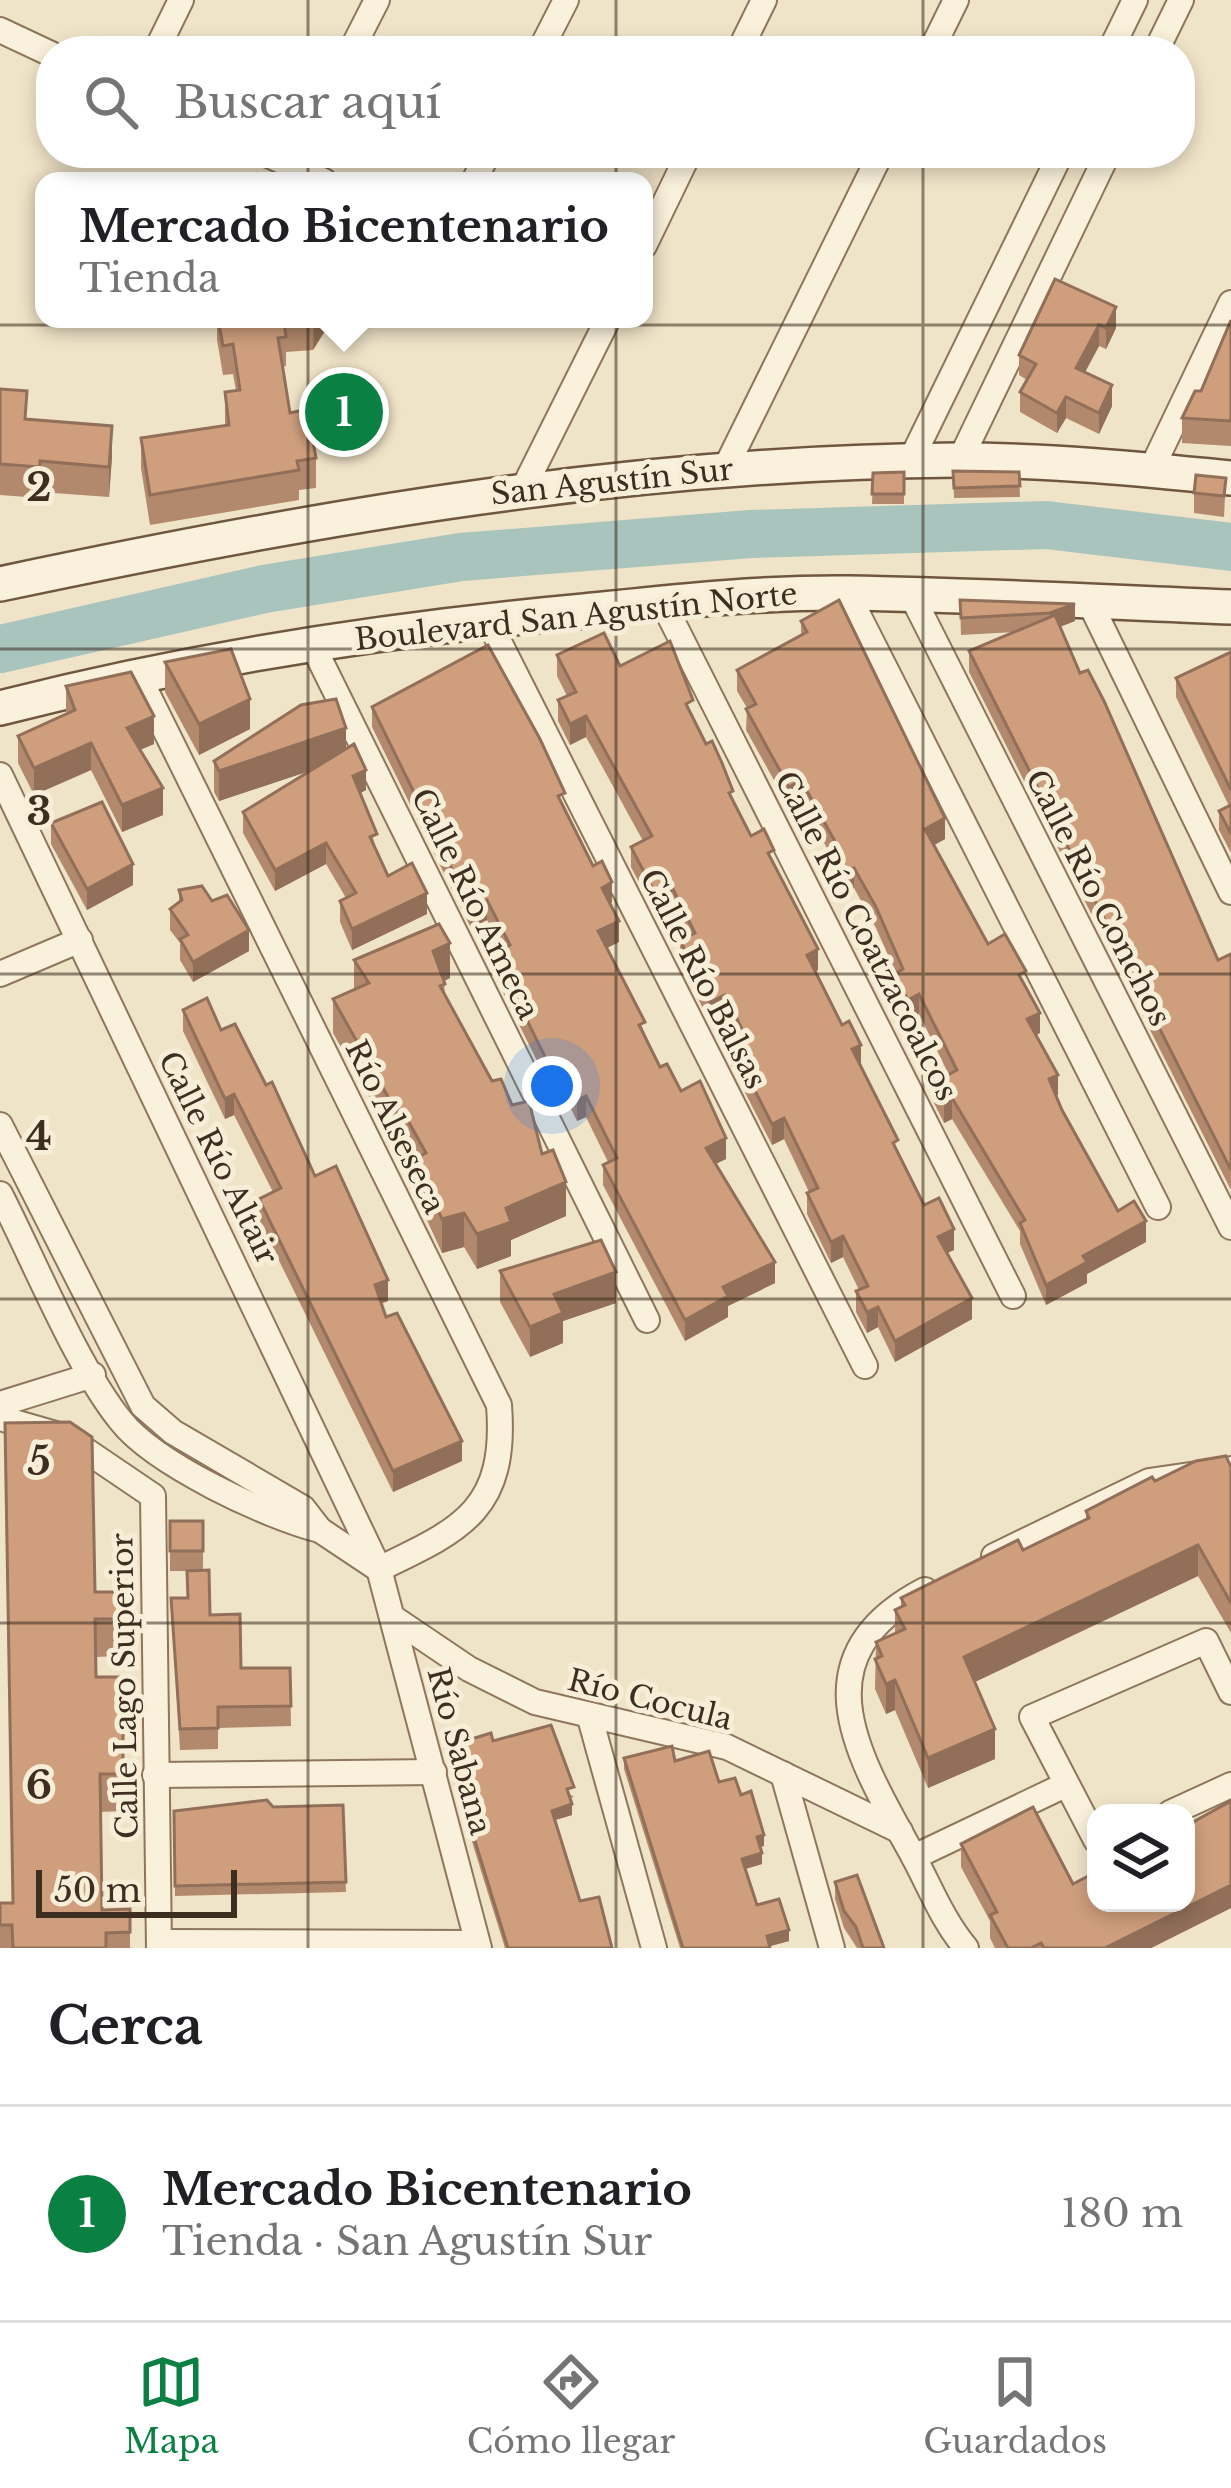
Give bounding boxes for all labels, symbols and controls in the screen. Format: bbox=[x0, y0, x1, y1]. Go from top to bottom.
search box bbox=[36, 36, 1195, 168]
icon: search bbox=[78, 69, 144, 135]
text: Buscar aquí bbox=[174, 74, 441, 130]
popup bbox=[35, 172, 653, 328]
text: Mercado Bicentenario bbox=[79, 198, 609, 254]
text: Tienda bbox=[79, 254, 220, 303]
pin: 1 bbox=[305, 367, 383, 457]
street label: San Agustín Sur bbox=[489, 450, 736, 513]
text: 2 bbox=[26, 463, 52, 512]
street label: Boulevard San Agustín Norte bbox=[353, 575, 799, 658]
street label: Calle Río Conchos bbox=[1018, 764, 1179, 1032]
street label: Calle Río Coatzacoalcos bbox=[767, 765, 966, 1107]
street label: Calle Río Ameca bbox=[404, 782, 548, 1026]
text: 3 bbox=[27, 787, 51, 836]
street label: Calle Río Balsas bbox=[632, 863, 775, 1095]
street label: Río Alseseca bbox=[338, 1034, 453, 1220]
street label: Calle Río Altair bbox=[151, 1045, 286, 1271]
your location bbox=[522, 1056, 582, 1116]
text: 4 bbox=[26, 1112, 52, 1161]
text: 5 bbox=[27, 1437, 51, 1486]
street label: Calle Lago Superior bbox=[103, 1532, 146, 1839]
street label: Río Cocula bbox=[564, 1661, 737, 1738]
street label: Río Sabana bbox=[419, 1663, 500, 1839]
text: 6 bbox=[26, 1761, 52, 1810]
map controls bbox=[1087, 1804, 1195, 1912]
button: layers bbox=[1087, 1804, 1195, 1912]
scale bar bbox=[36, 1864, 237, 1917]
text: 50 m bbox=[54, 1870, 141, 1911]
text: Cerca bbox=[48, 1995, 203, 2058]
text: Mercado Bicentenario bbox=[162, 2161, 692, 2217]
text: 1 bbox=[78, 2189, 96, 2238]
text: 180 m bbox=[1061, 2189, 1183, 2238]
text: Tienda · San Agustín Sur bbox=[162, 2217, 652, 2266]
tab: Mapa bbox=[124, 2349, 219, 2462]
tab: Cómo llegar bbox=[467, 2349, 675, 2462]
tab: Guardados bbox=[923, 2349, 1107, 2462]

